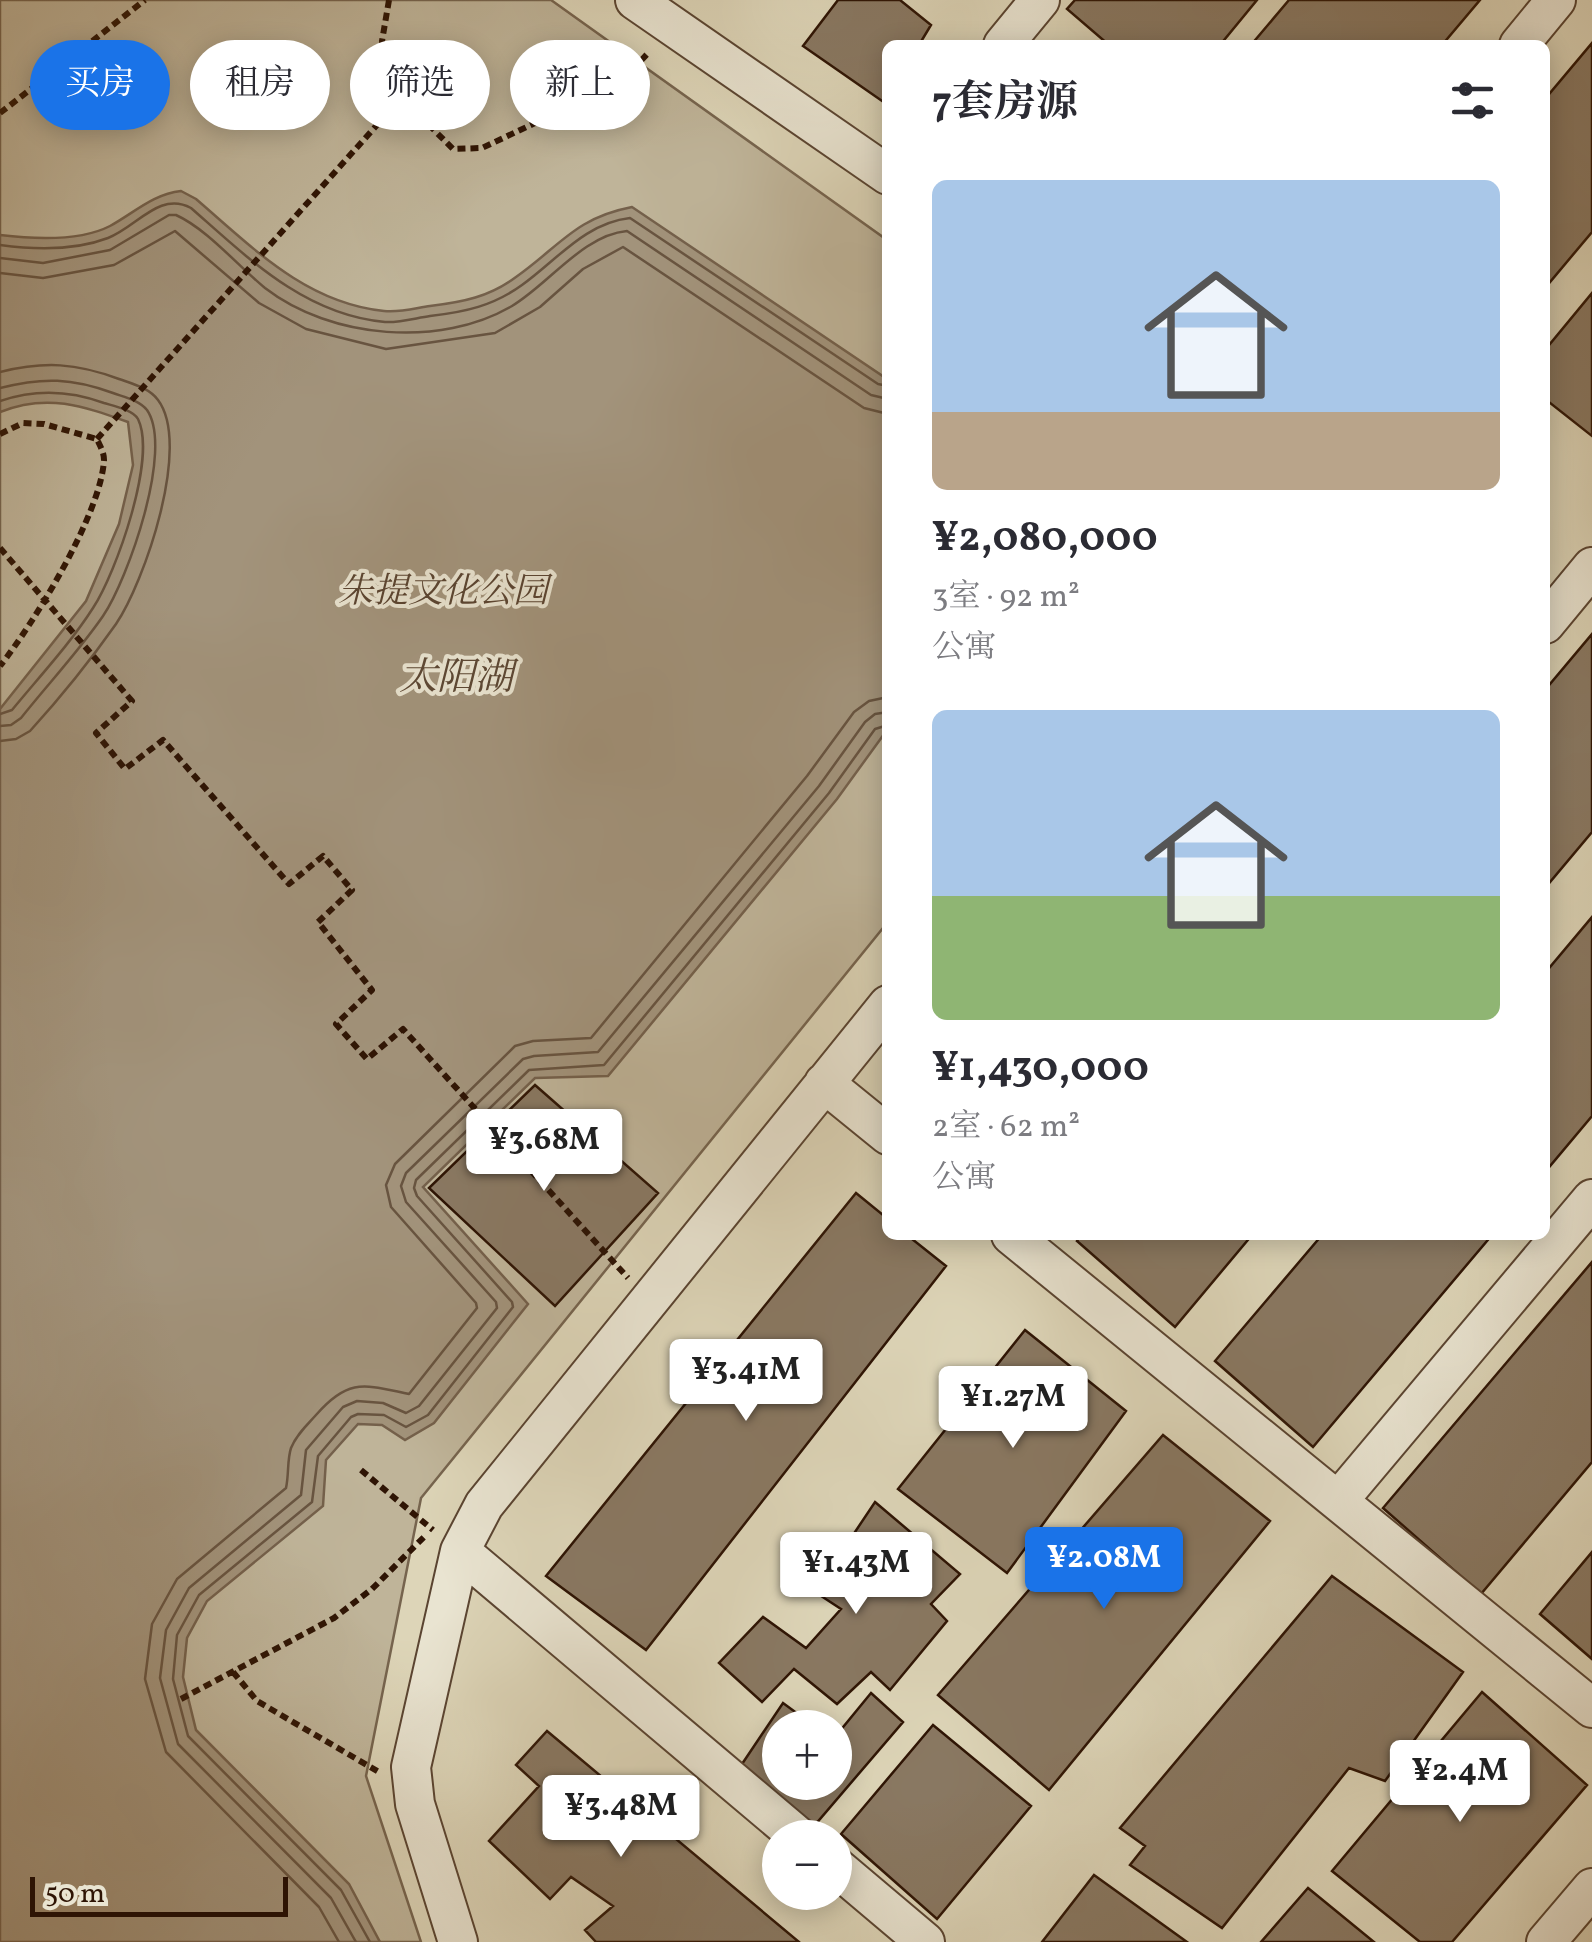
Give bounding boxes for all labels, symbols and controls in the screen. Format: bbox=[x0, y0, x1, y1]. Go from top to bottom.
chip: 买房 bbox=[30, 40, 170, 130]
chip: 租房 bbox=[190, 40, 330, 130]
chip: 筛选 bbox=[350, 40, 490, 130]
chip: 新上 bbox=[510, 40, 650, 130]
icon: filters bbox=[1445, 73, 1500, 128]
text: 7套房源 bbox=[932, 75, 1078, 134]
icon: home bbox=[1126, 245, 1306, 425]
text: ¥2,080,000 bbox=[932, 510, 1158, 569]
park label: 朱提文化公园 bbox=[338, 569, 553, 617]
text: 3室 · 92 m² bbox=[932, 576, 1080, 620]
text: 公寓 bbox=[932, 627, 996, 671]
water label: 太阳湖 bbox=[399, 653, 519, 706]
icon: home bbox=[1126, 775, 1306, 955]
text: ¥1,430,000 bbox=[932, 1040, 1149, 1099]
text: 2室 · 62 m² bbox=[932, 1106, 1080, 1150]
pin: ¥3.68M bbox=[463, 1109, 625, 1194]
text: ¥3.68M bbox=[488, 1119, 600, 1163]
text: 公寓 bbox=[932, 1157, 996, 1201]
pin: ¥3.41M bbox=[665, 1339, 827, 1424]
text: ¥3.41M bbox=[692, 1349, 800, 1393]
pin: ¥1.27M bbox=[932, 1366, 1094, 1451]
text: ¥1.27M bbox=[961, 1376, 1065, 1420]
pin: ¥2.08M bbox=[1023, 1527, 1185, 1612]
pin: ¥1.43M bbox=[775, 1532, 937, 1617]
text: ¥2.08M bbox=[1047, 1537, 1161, 1581]
text: ¥1.43M bbox=[802, 1542, 910, 1586]
map controls bbox=[762, 1710, 852, 1910]
button: + bbox=[762, 1710, 852, 1800]
pin: ¥2.4M bbox=[1390, 1740, 1530, 1825]
text: ¥2.4M bbox=[1412, 1750, 1508, 1794]
pin: ¥3.48M bbox=[540, 1775, 702, 1860]
text: ¥3.48M bbox=[564, 1785, 678, 1829]
button: − bbox=[762, 1820, 852, 1910]
scale bar bbox=[30, 1872, 288, 1916]
text: 50 m bbox=[45, 1875, 105, 1914]

